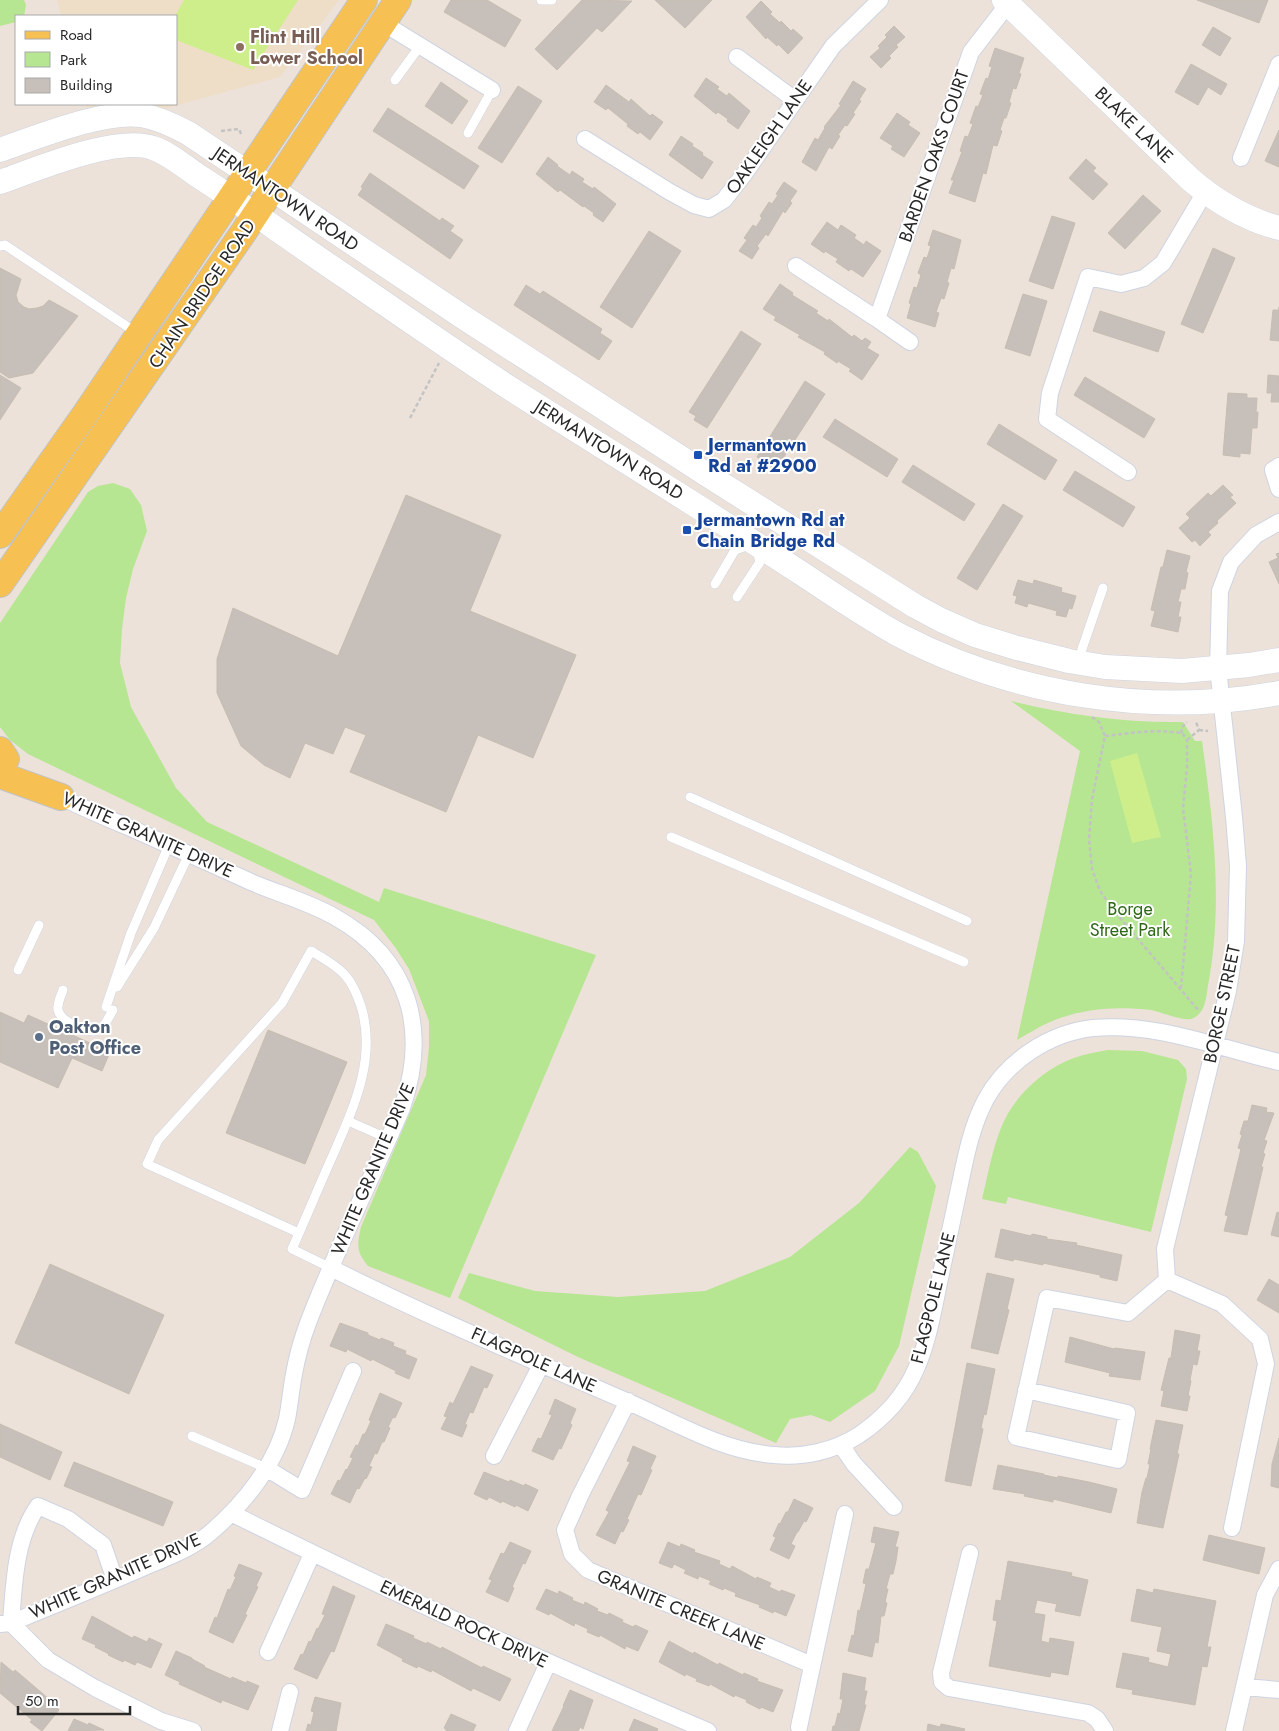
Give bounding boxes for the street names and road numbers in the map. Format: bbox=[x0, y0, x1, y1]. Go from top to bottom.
street label: BARDEN OAKS COURT bbox=[892, 66, 976, 246]
street label: OAKLEIGH LANE bbox=[720, 74, 818, 200]
street label: BLAKE LANE bbox=[1089, 81, 1179, 169]
street label: JERMANTOWN ROAD bbox=[206, 139, 364, 258]
street label: CHAIN BRIDGE ROAD bbox=[142, 214, 262, 374]
street label: JERMANTOWN ROAD bbox=[528, 393, 688, 506]
street label: WHITE GRANITE DRIVE bbox=[58, 785, 238, 885]
street label: BORGE STREET bbox=[1197, 942, 1247, 1065]
street label: WHITE GRANITE DRIVE bbox=[325, 1079, 421, 1259]
street label: FLAGPOLE LANE bbox=[904, 1229, 962, 1367]
street label: FLAGPOLE LANE bbox=[467, 1321, 601, 1399]
street label: WHITE GRANITE DRIVE bbox=[25, 1526, 205, 1626]
street label: GRANITE CREEK LANE bbox=[593, 1563, 769, 1657]
street label: EMERALD ROCK DRIVE bbox=[376, 1574, 552, 1674]

